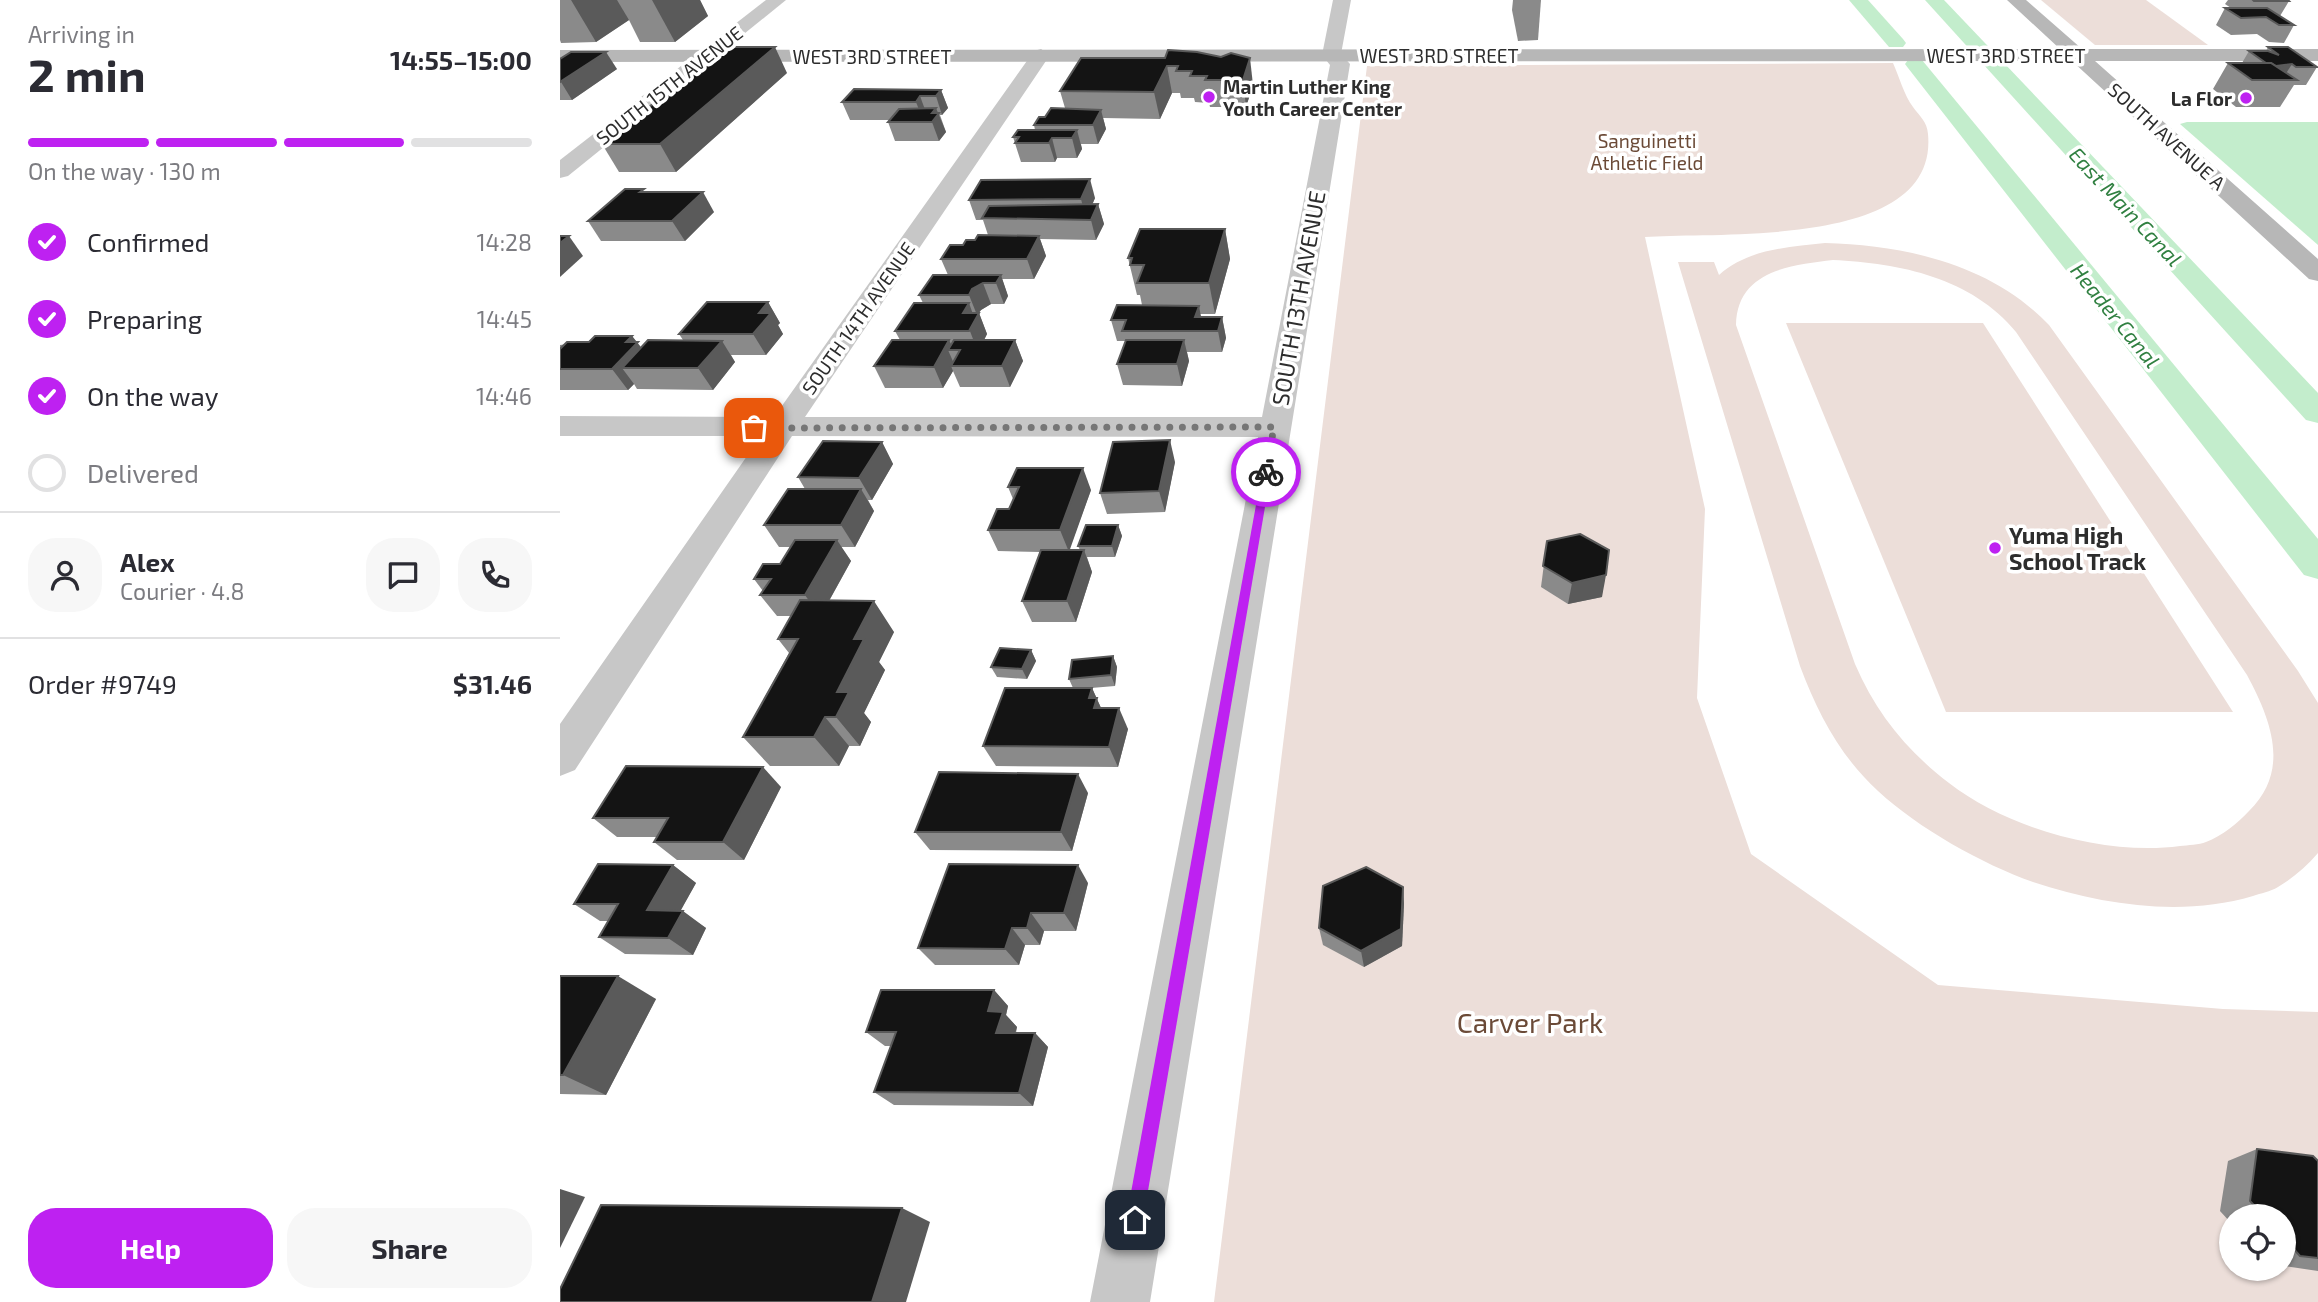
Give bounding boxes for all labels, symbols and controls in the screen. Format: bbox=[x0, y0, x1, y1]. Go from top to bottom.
text: Arriving in bbox=[28, 20, 135, 48]
street label: SOUTH 15TH AVENUE bbox=[591, 21, 747, 149]
text: 14:55–15:00 bbox=[390, 44, 532, 75]
street label: WEST 3RD STREET bbox=[1359, 44, 1519, 67]
street label: WEST 3RD STREET bbox=[1926, 44, 2086, 67]
street label: WEST 3RD STREET bbox=[792, 45, 952, 68]
text: 2 min bbox=[28, 46, 146, 101]
place label: Martin Luther King Youth Career Center bbox=[1223, 75, 1402, 120]
street label: SOUTH AVENUE A bbox=[2104, 78, 2230, 195]
place label: La Flor bbox=[2171, 87, 2232, 110]
marker: Martin Luther King Youth Career Center bbox=[1201, 89, 1217, 105]
marker: La Flor bbox=[2238, 90, 2254, 106]
park label: Sanguinetti Athletic Field bbox=[1591, 129, 1703, 174]
water label: East Main Canal bbox=[2065, 141, 2187, 271]
text: On the way · 130 m bbox=[28, 157, 221, 185]
street label: SOUTH 13TH AVENUE bbox=[1265, 188, 1331, 408]
icon: check bbox=[28, 223, 66, 261]
text: Confirmed bbox=[87, 226, 210, 257]
text: 14:28 bbox=[476, 228, 532, 256]
street label: SOUTH 14TH AVENUE bbox=[797, 237, 919, 399]
water label: Header Canal bbox=[2066, 258, 2166, 372]
icon: check bbox=[28, 300, 66, 338]
text: Preparing bbox=[87, 303, 202, 334]
text: 14:45 bbox=[477, 305, 532, 333]
icon: check bbox=[28, 377, 66, 415]
text: On the way bbox=[87, 380, 218, 411]
text: 14:46 bbox=[476, 382, 532, 410]
pin bbox=[724, 398, 784, 458]
icon: bag bbox=[735, 409, 773, 447]
courier bbox=[1231, 437, 1301, 507]
icon: bike bbox=[1247, 453, 1285, 491]
text: Delivered bbox=[87, 457, 199, 488]
place label: Yuma High School Track bbox=[2009, 521, 2146, 575]
button: person bbox=[28, 538, 102, 612]
button: chat bbox=[366, 538, 440, 612]
button: phone bbox=[458, 538, 532, 612]
marker: Yuma High School Track bbox=[1987, 540, 2003, 556]
text: Alex bbox=[120, 546, 175, 577]
text: Courier · 4.8 bbox=[120, 577, 244, 605]
text: Order #9749 bbox=[28, 668, 177, 699]
text: $31.46 bbox=[453, 668, 532, 699]
park label: Carver Park bbox=[1457, 1005, 1603, 1039]
pin bbox=[1105, 1190, 1165, 1250]
icon: home bbox=[1116, 1201, 1154, 1239]
map controls bbox=[2219, 1204, 2296, 1281]
button: locate bbox=[2219, 1204, 2296, 1281]
button: Help bbox=[28, 1208, 273, 1288]
button: Share bbox=[287, 1208, 532, 1288]

